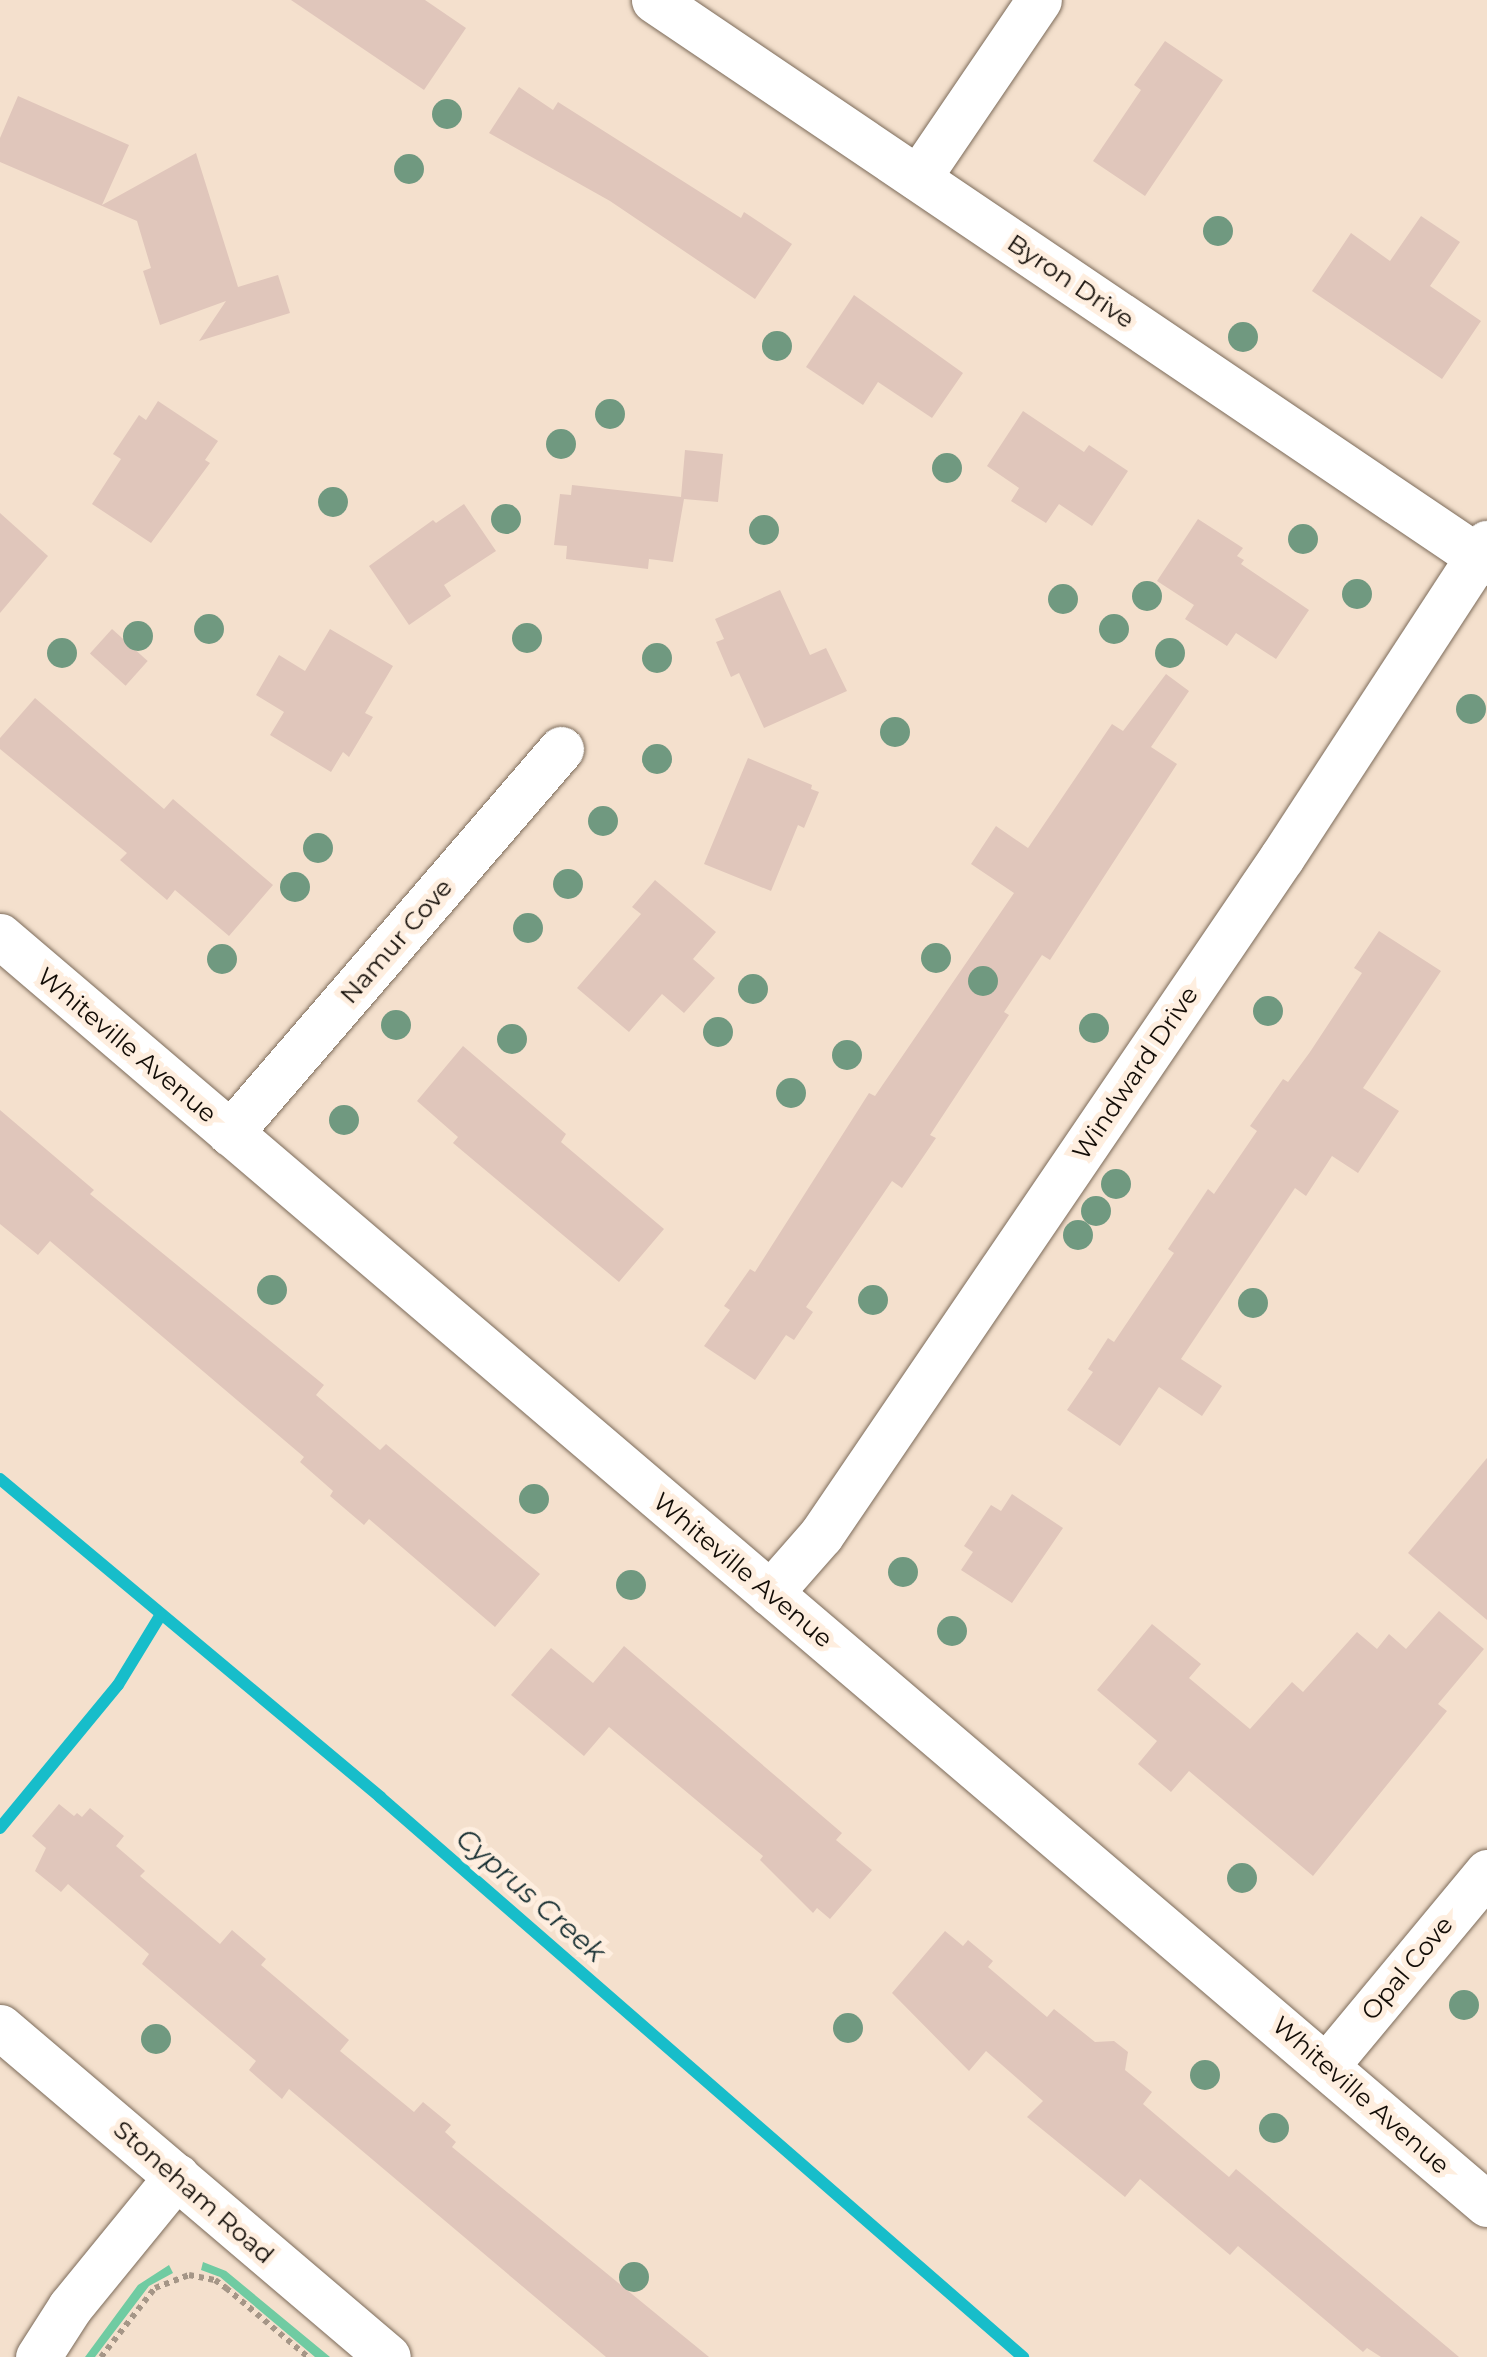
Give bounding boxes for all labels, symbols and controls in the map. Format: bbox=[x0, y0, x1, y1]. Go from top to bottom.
street label: Byron Drive bbox=[1002, 228, 1140, 334]
street label: Namur Cove bbox=[334, 872, 458, 1010]
street label: Whiteville Avenue bbox=[31, 961, 223, 1129]
street label: Windward Drive bbox=[1066, 981, 1204, 1165]
street label: Whiteville Avenue bbox=[647, 1486, 839, 1654]
water label: Cyprus Creek bbox=[449, 1821, 613, 1969]
street label: Opal Cove bbox=[1355, 1910, 1459, 2026]
street label: Whiteville Avenue bbox=[1266, 2010, 1456, 2180]
street label: Stoneham Road bbox=[108, 2114, 280, 2270]

